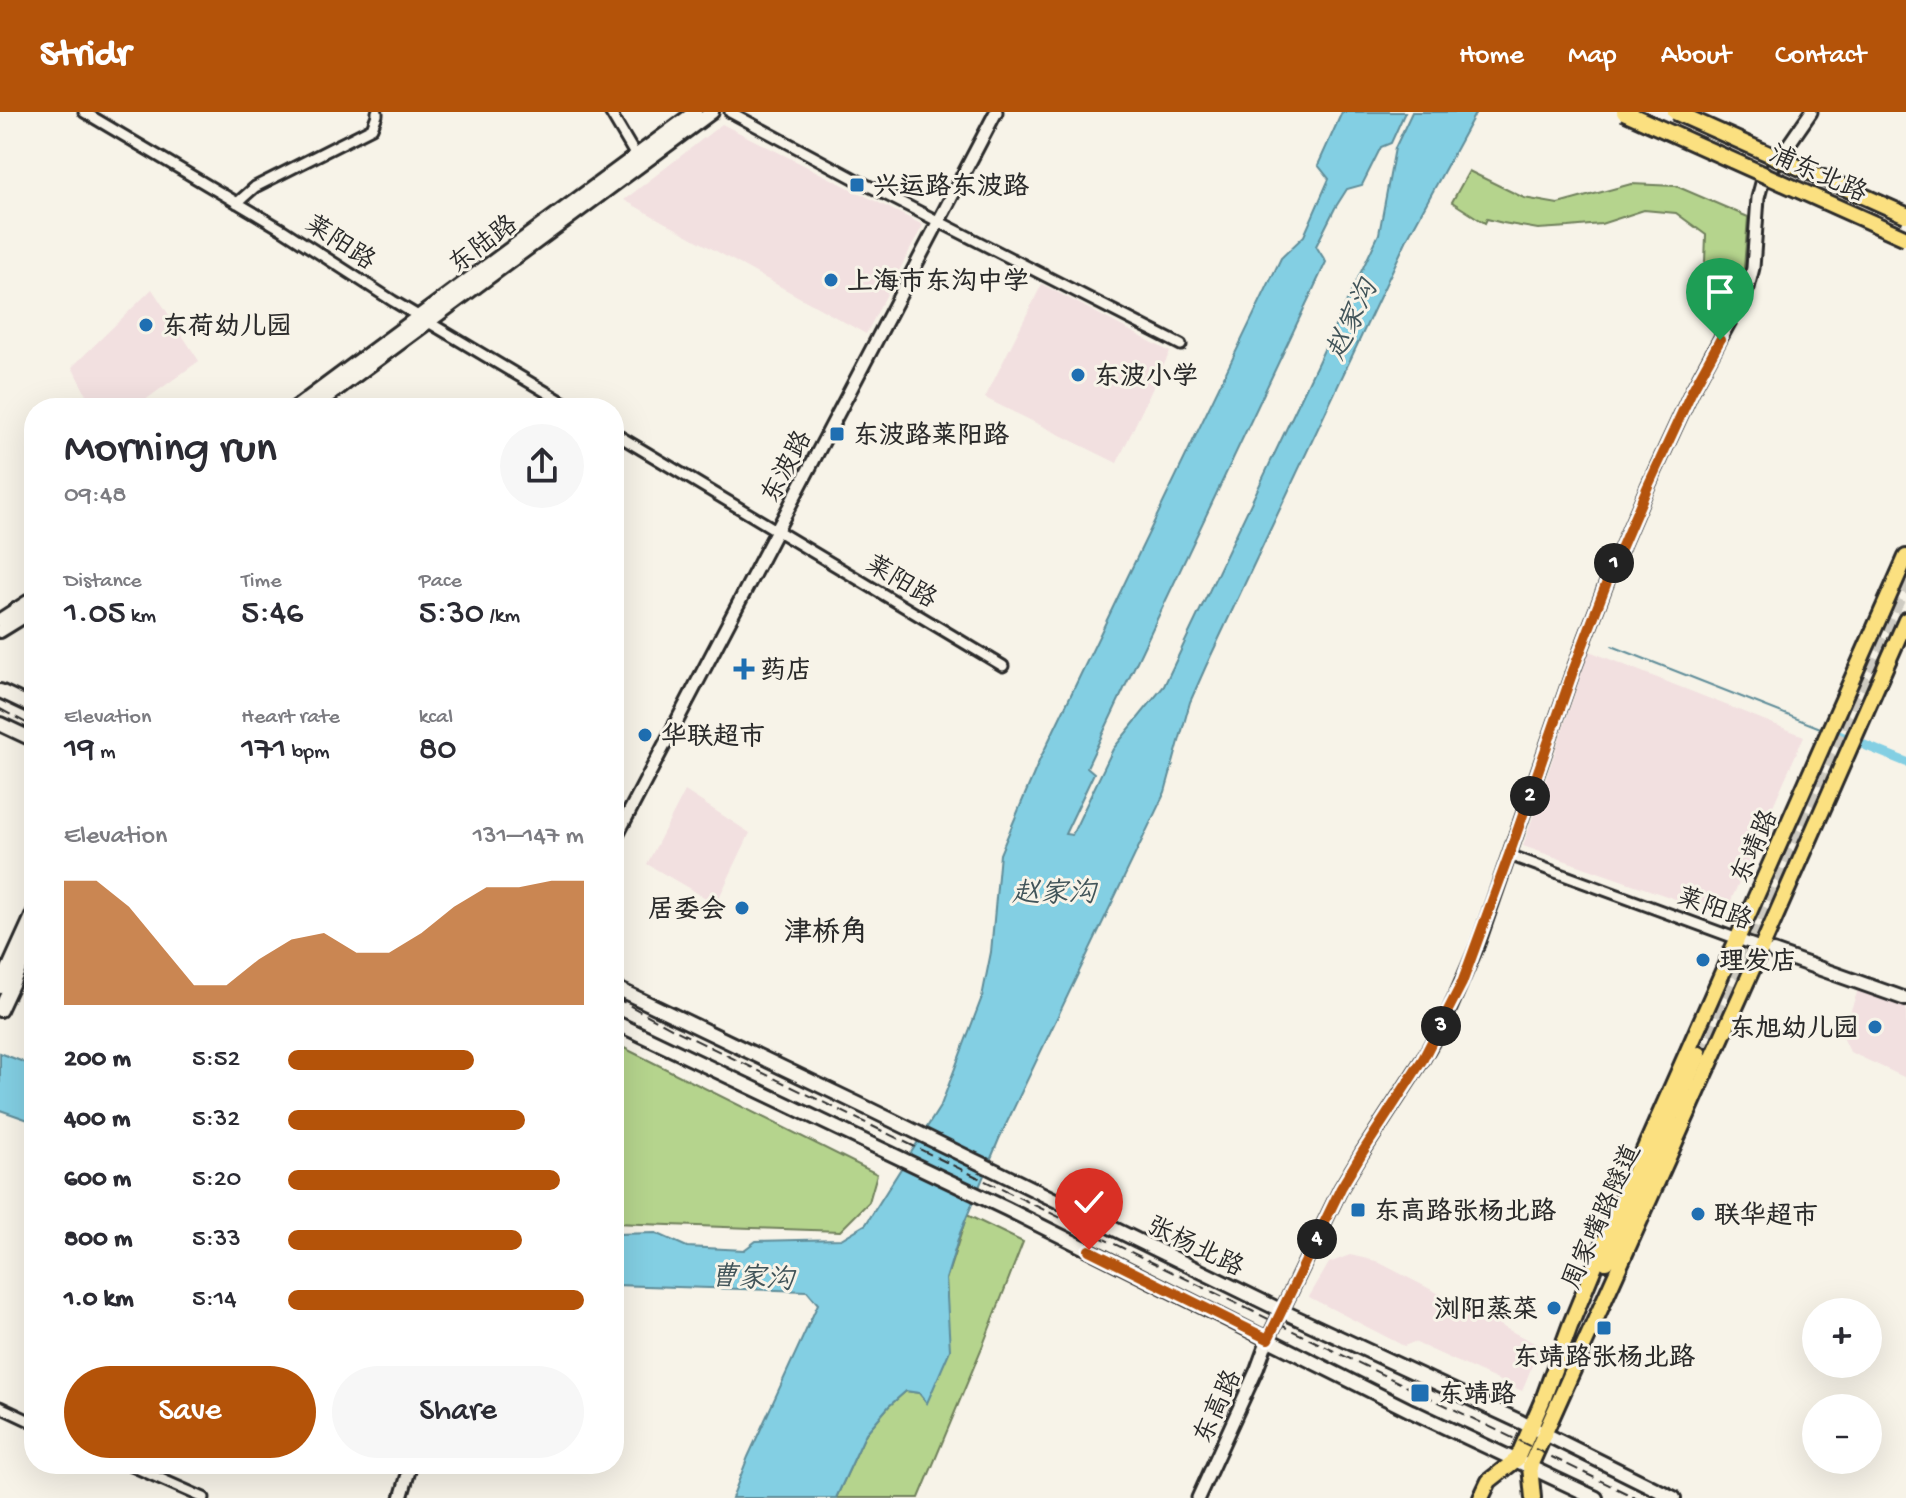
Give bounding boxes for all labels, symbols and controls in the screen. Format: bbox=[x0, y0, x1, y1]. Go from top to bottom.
text: Stridr bbox=[40, 34, 131, 78]
text: Home bbox=[1459, 40, 1524, 73]
text: Map bbox=[1568, 40, 1617, 73]
text: About bbox=[1661, 40, 1731, 73]
text: Contact bbox=[1775, 40, 1866, 73]
street label: 浦东北路 bbox=[1763, 139, 1872, 211]
place label: 兴运路东波路 bbox=[873, 172, 1029, 205]
marker: 兴运路东波路 bbox=[848, 176, 866, 194]
street label: 莱阳路 bbox=[297, 209, 381, 279]
street label: 东陆路 bbox=[443, 209, 525, 282]
pin bbox=[1686, 258, 1754, 340]
place label: 上海市东沟中学 bbox=[847, 267, 1029, 300]
icon: arrive bbox=[1698, 270, 1742, 314]
marker: 上海市东沟中学 bbox=[822, 271, 840, 289]
water label: 赵家沟 bbox=[1320, 274, 1388, 366]
place label: 东荷幼儿园 bbox=[162, 312, 292, 345]
marker: 东荷幼儿园 bbox=[137, 316, 155, 334]
place label: 东波小学 bbox=[1094, 362, 1198, 395]
marker: 东波小学 bbox=[1069, 366, 1087, 384]
place label: 东波路莱阳路 bbox=[853, 421, 1009, 454]
button: share bbox=[500, 424, 584, 508]
text: Morning run bbox=[64, 425, 277, 477]
street label: 东波路 bbox=[755, 425, 821, 510]
marker: 东波路莱阳路 bbox=[828, 425, 846, 443]
text: 09:48 bbox=[64, 481, 127, 512]
pin: 1 bbox=[1594, 543, 1634, 583]
street label: 莱阳路 bbox=[858, 549, 942, 617]
text: 1 bbox=[1610, 550, 1618, 576]
text: Distance bbox=[64, 569, 142, 595]
text: Time bbox=[241, 569, 282, 595]
text: Pace bbox=[419, 569, 462, 595]
text: 1.05 bbox=[64, 595, 126, 635]
text: 5:46 bbox=[241, 595, 303, 635]
text: 5:30 bbox=[419, 595, 484, 635]
text: km bbox=[126, 604, 156, 630]
text: /km bbox=[484, 604, 520, 630]
place label: 药店 bbox=[760, 656, 812, 689]
marker: 药店 bbox=[735, 660, 753, 678]
text: Elevation bbox=[64, 705, 151, 731]
text: Heart rate bbox=[241, 705, 340, 731]
text: kcal bbox=[419, 705, 453, 731]
place label: 华联超市 bbox=[661, 722, 765, 755]
marker: 华联超市 bbox=[636, 726, 654, 744]
text: 19 bbox=[64, 731, 95, 771]
text: 171 bbox=[241, 731, 286, 771]
text: 80 bbox=[419, 731, 457, 771]
text: m bbox=[95, 740, 116, 766]
text: bpm bbox=[286, 740, 330, 766]
pin: 2 bbox=[1510, 776, 1550, 816]
text: 2 bbox=[1525, 783, 1535, 809]
street label: 东靖路 bbox=[1725, 805, 1787, 890]
text: Elevation bbox=[64, 822, 167, 853]
text: 131–147 m bbox=[473, 822, 584, 853]
water label: 赵家沟 bbox=[1012, 878, 1098, 912]
street label: 莱阳路 bbox=[1672, 881, 1756, 939]
place label: 居委会 bbox=[648, 895, 726, 928]
marker: 居委会 bbox=[733, 899, 751, 917]
district label: 津桥角 bbox=[784, 915, 868, 951]
place label: 理发店 bbox=[1719, 947, 1797, 980]
marker: 理发店 bbox=[1694, 951, 1712, 969]
pin: 3 bbox=[1421, 1006, 1461, 1046]
text: 3 bbox=[1435, 1013, 1447, 1039]
place label: 东旭幼儿园 bbox=[1729, 1014, 1859, 1047]
marker: 东旭幼儿园 bbox=[1866, 1018, 1884, 1036]
text: 200 m bbox=[64, 1045, 131, 1076]
text: 5:52 bbox=[192, 1045, 240, 1076]
text: 400 m bbox=[64, 1105, 130, 1136]
text: 5:32 bbox=[192, 1105, 240, 1136]
street label: 周家嘴路隧道 bbox=[1556, 1139, 1650, 1295]
text: 600 m bbox=[64, 1165, 131, 1196]
text: 5:20 bbox=[192, 1165, 241, 1196]
pin bbox=[1055, 1168, 1123, 1250]
icon: check bbox=[1067, 1180, 1111, 1224]
place label: 东高路张杨北路 bbox=[1374, 1197, 1556, 1230]
marker: 东高路张杨北路 bbox=[1349, 1201, 1367, 1219]
place label: 联华超市 bbox=[1714, 1201, 1818, 1234]
marker: 联华超市 bbox=[1689, 1205, 1707, 1223]
street label: 张杨北路 bbox=[1140, 1211, 1248, 1286]
pin: 4 bbox=[1297, 1219, 1337, 1259]
text: 800 m bbox=[64, 1225, 132, 1256]
text: 5:33 bbox=[192, 1225, 241, 1256]
text: 4 bbox=[1312, 1226, 1322, 1252]
water label: 曹家沟 bbox=[709, 1261, 797, 1299]
text: 1.0 km bbox=[64, 1285, 134, 1316]
text: 5:14 bbox=[192, 1285, 237, 1316]
place label: 浏阳蒸菜 bbox=[1434, 1295, 1538, 1328]
map controls bbox=[1802, 1298, 1882, 1474]
button: + bbox=[1802, 1298, 1882, 1378]
marker: 浏阳蒸菜 bbox=[1545, 1299, 1563, 1317]
marker: 东靖路张杨北路 bbox=[1595, 1319, 1613, 1337]
place label: 东靖路张杨北路 bbox=[1513, 1343, 1695, 1376]
street label: 东高路 bbox=[1188, 1365, 1251, 1450]
button: Save bbox=[64, 1366, 316, 1458]
button: Share bbox=[332, 1366, 584, 1458]
place label: 东靖路 bbox=[1438, 1380, 1516, 1413]
marker: 东靖路 bbox=[1409, 1382, 1431, 1404]
button: − bbox=[1802, 1394, 1882, 1474]

